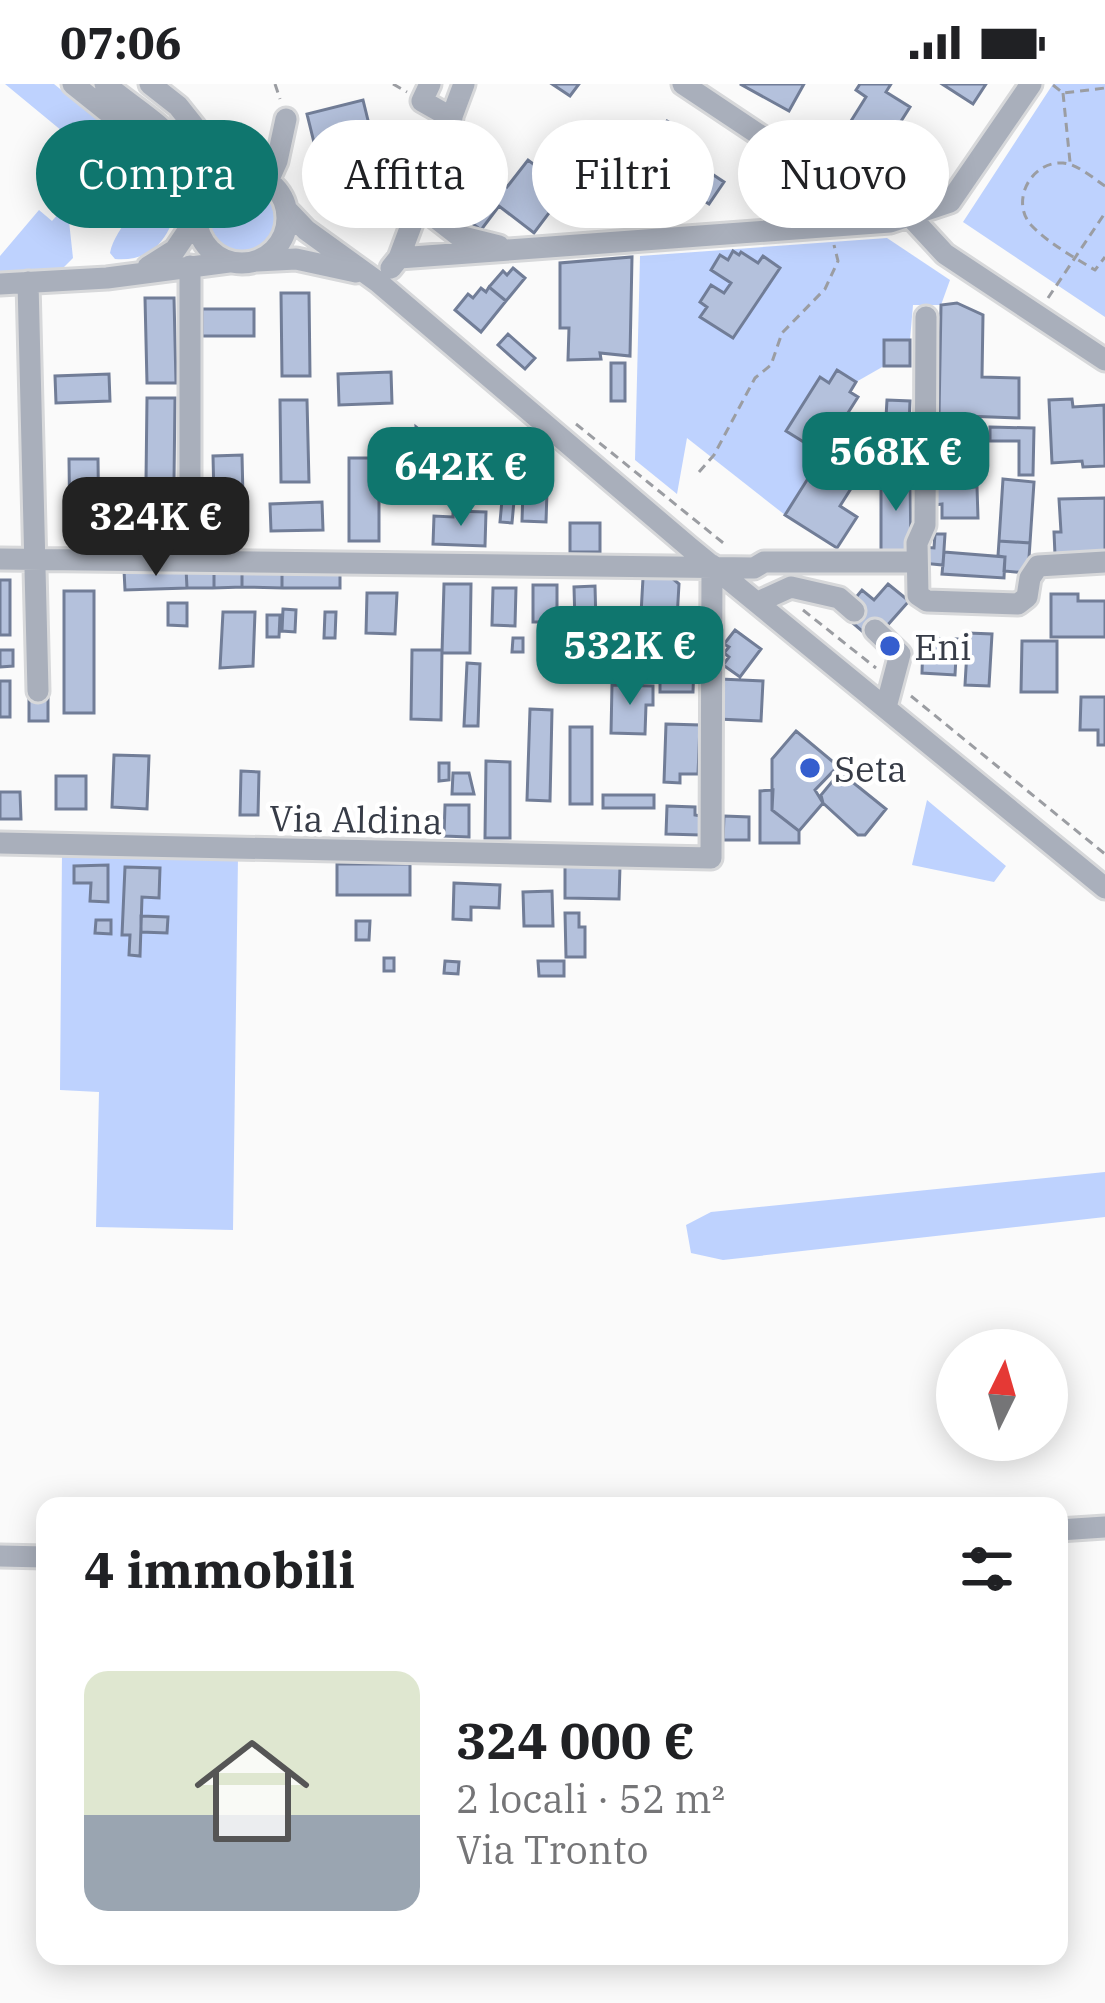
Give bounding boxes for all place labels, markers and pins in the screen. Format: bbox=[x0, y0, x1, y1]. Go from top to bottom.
pin: 568K € bbox=[798, 412, 994, 514]
pin: 642K € bbox=[363, 427, 559, 529]
pin: 324K € bbox=[58, 477, 254, 579]
pin: 532K € bbox=[532, 606, 728, 708]
place label: Eni bbox=[914, 623, 971, 670]
marker: Eni bbox=[877, 633, 903, 659]
place label: Seta bbox=[834, 745, 907, 792]
marker: Seta bbox=[797, 755, 823, 781]

